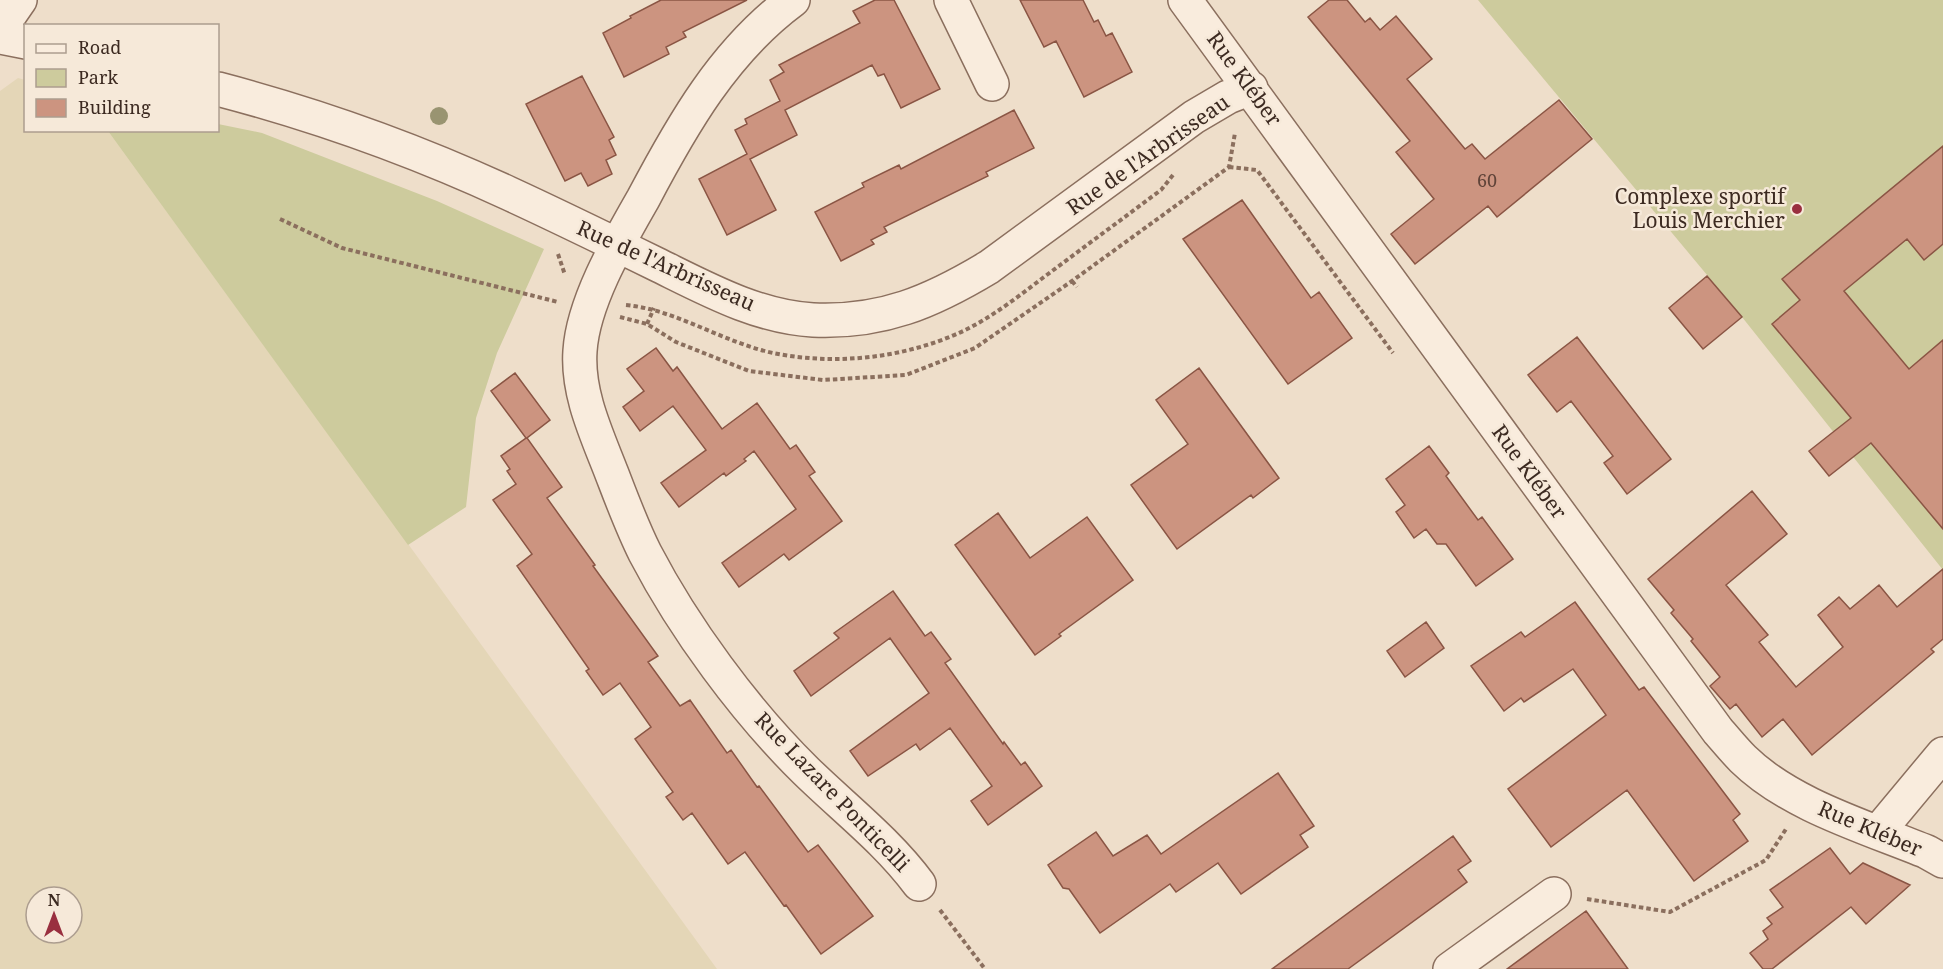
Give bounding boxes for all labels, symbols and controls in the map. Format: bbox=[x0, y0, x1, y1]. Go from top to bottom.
legend bbox=[24, 24, 219, 132]
street label: Rue Kléber bbox=[1201, 26, 1289, 131]
text: Road bbox=[78, 35, 121, 59]
text: Park bbox=[78, 65, 118, 89]
street label: Rue de l'Arbrisseau bbox=[1061, 88, 1234, 221]
text: Building bbox=[78, 95, 151, 119]
house number: 60 bbox=[1477, 168, 1497, 192]
place label: Complexe sportif Louis Merchier bbox=[1614, 182, 1787, 234]
marker: Complexe sportif Louis Merchier bbox=[1790, 202, 1804, 216]
street label: Rue de l'Arbrisseau bbox=[573, 213, 760, 317]
street label: Rue Kléber bbox=[1486, 419, 1574, 524]
street label: Rue Lazare Ponticelli bbox=[749, 705, 916, 877]
street label: Rue Kléber bbox=[1814, 794, 1927, 863]
north arrow bbox=[24, 885, 84, 945]
text: N bbox=[48, 889, 61, 911]

